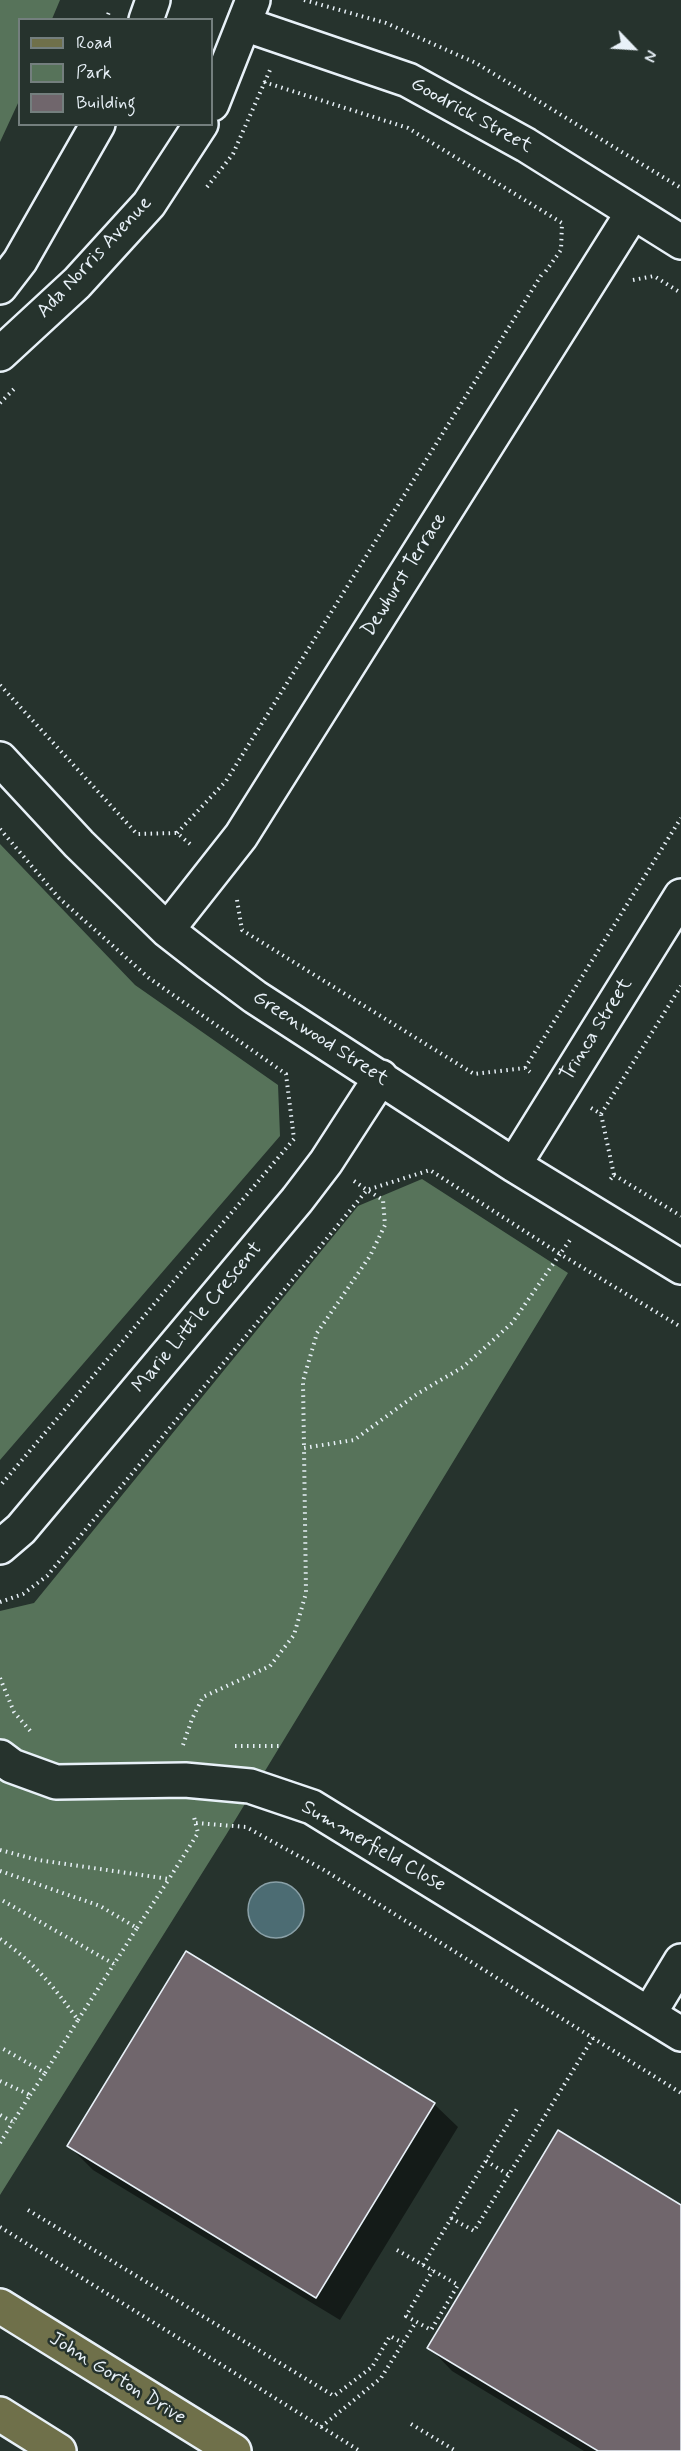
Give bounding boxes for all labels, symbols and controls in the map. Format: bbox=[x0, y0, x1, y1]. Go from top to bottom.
legend bbox=[18, 18, 213, 126]
north arrow bbox=[603, 18, 663, 78]
text: Road bbox=[76, 31, 112, 55]
text: N bbox=[638, 47, 662, 65]
text: Park bbox=[76, 61, 112, 85]
street label: Goodrick Street bbox=[406, 73, 536, 159]
text: Building bbox=[76, 91, 136, 115]
street label: Ada Norris Avenue bbox=[32, 192, 158, 324]
street label: Dewhurst Terrace bbox=[357, 508, 453, 642]
street label: Trinca Street bbox=[556, 974, 638, 1086]
street label: Greenwood Street bbox=[248, 986, 392, 1092]
street label: Marie Little Crescent bbox=[128, 1238, 268, 1398]
street label: Summerfield Close bbox=[297, 1796, 449, 1898]
street label: John Gorton Drive bbox=[44, 2327, 190, 2431]

